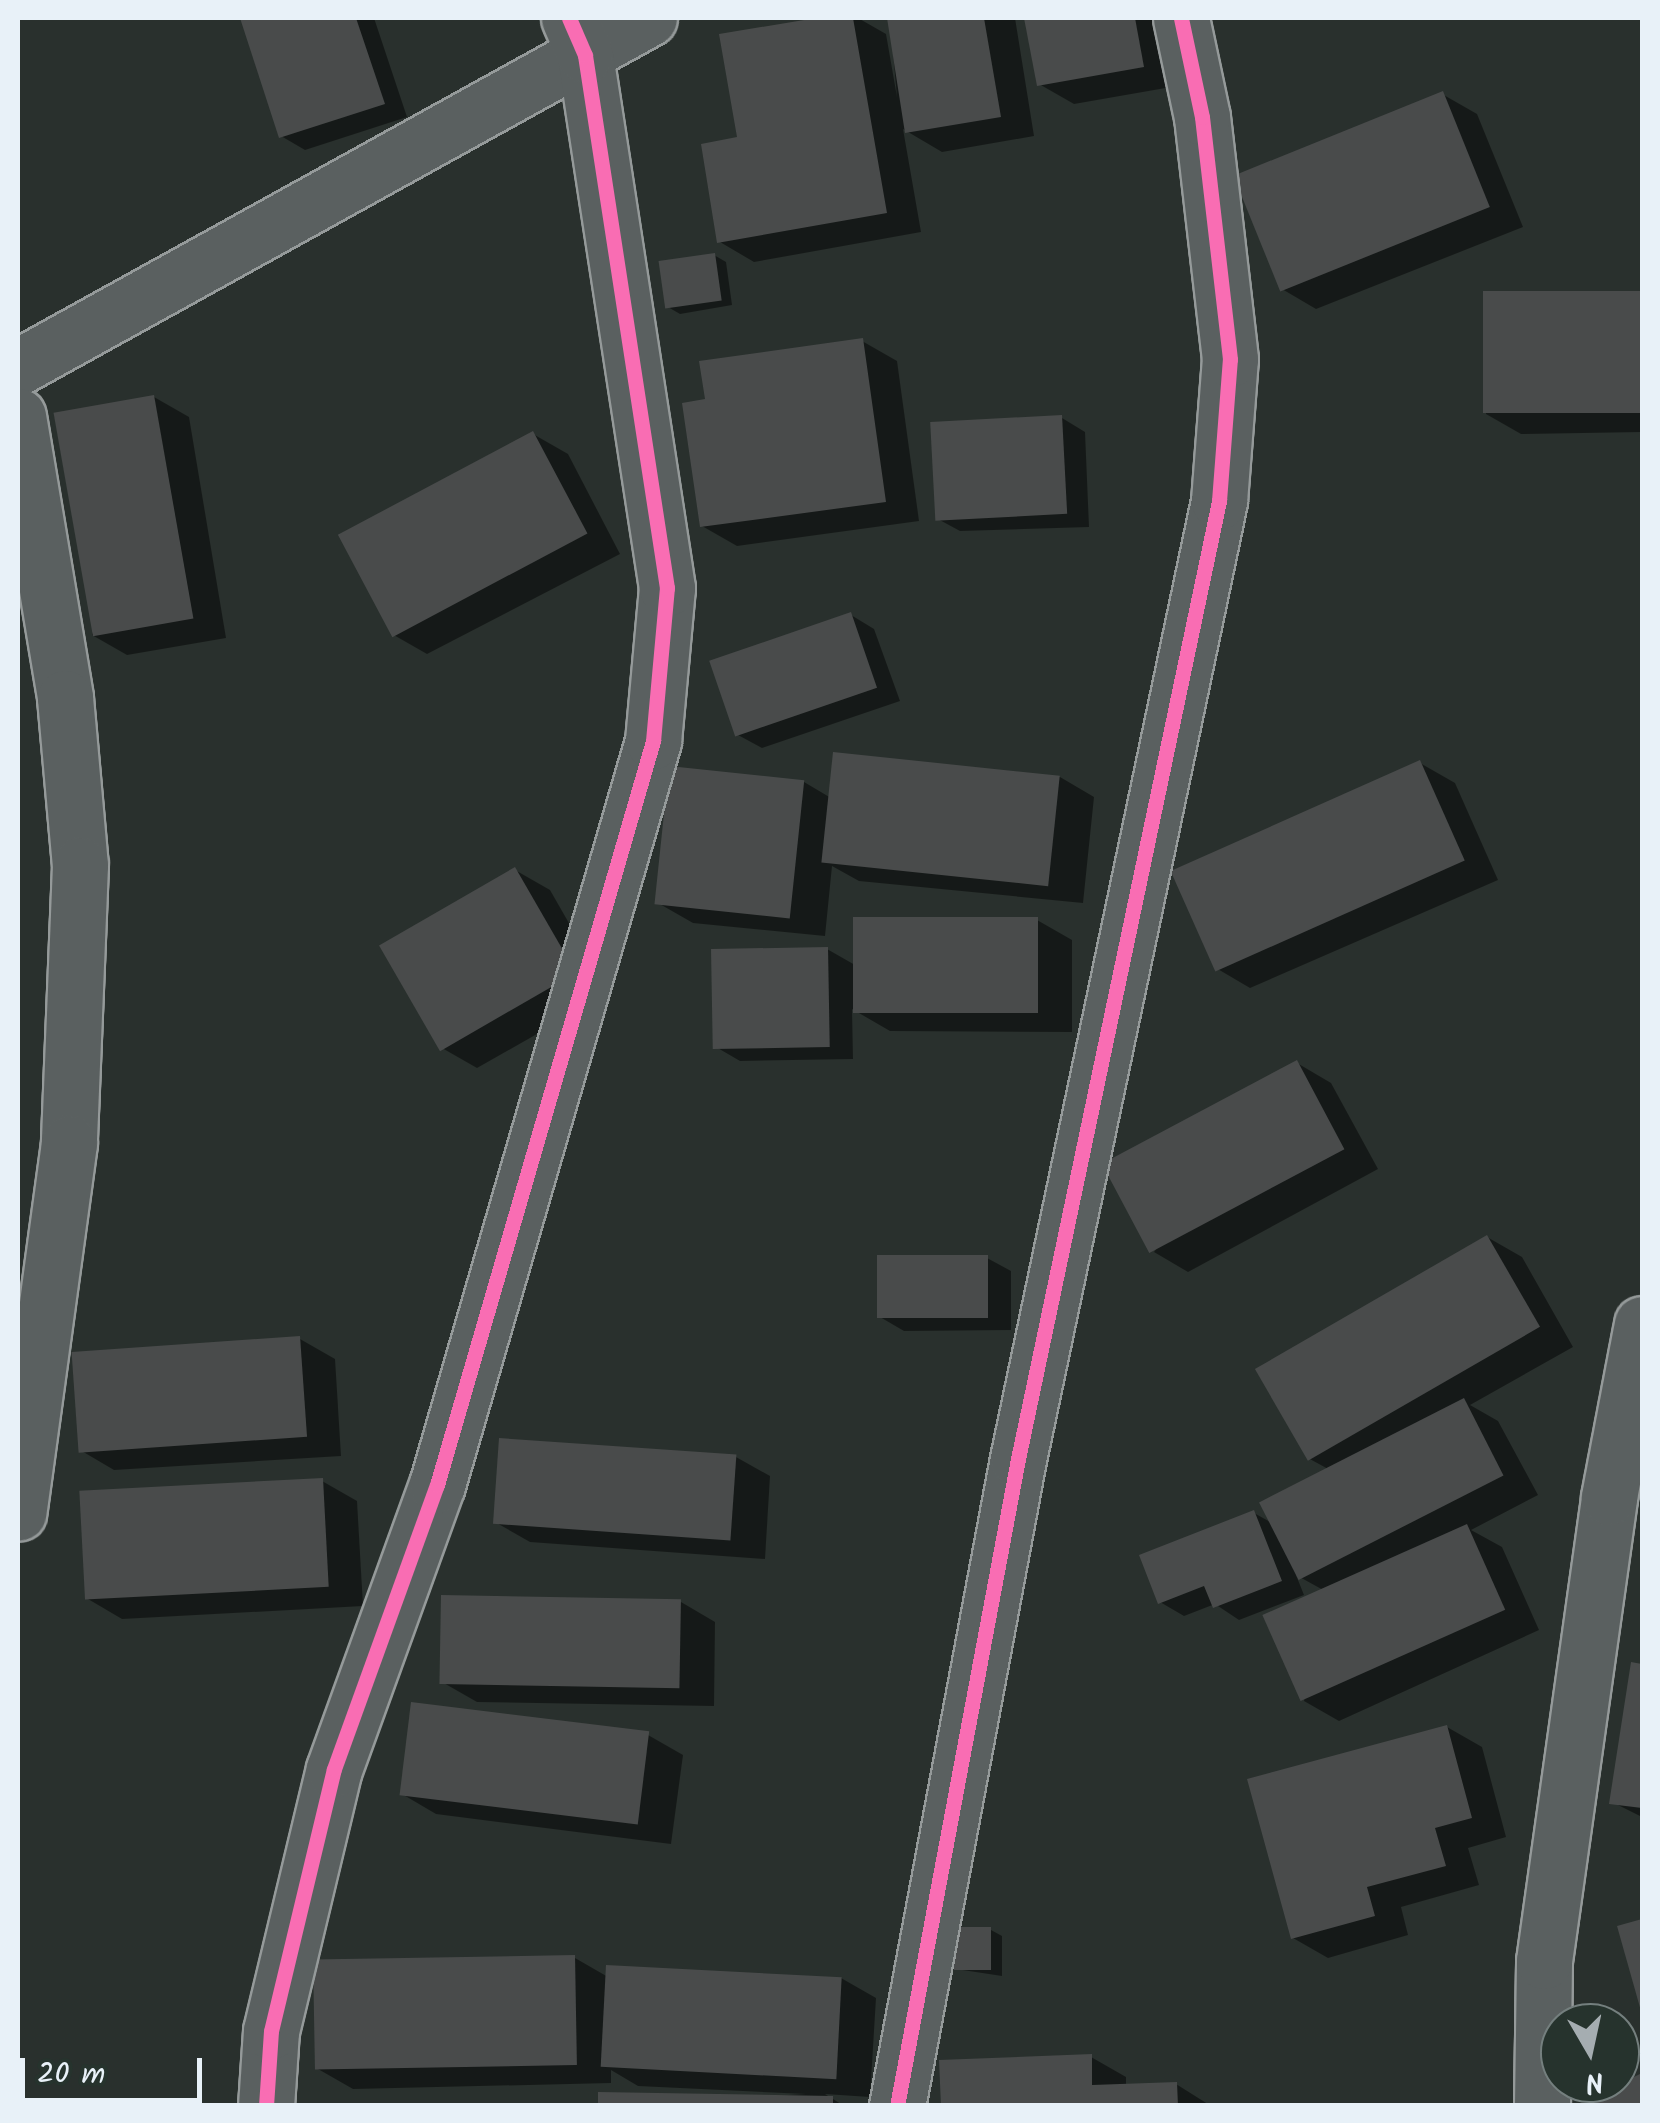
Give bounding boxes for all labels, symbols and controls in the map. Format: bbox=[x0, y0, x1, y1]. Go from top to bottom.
north arrow bbox=[1540, 2003, 1640, 2103]
scale bar bbox=[25, 2038, 208, 2100]
text: 20 m bbox=[37, 2051, 105, 2099]
text: N bbox=[1582, 2058, 1607, 2105]

